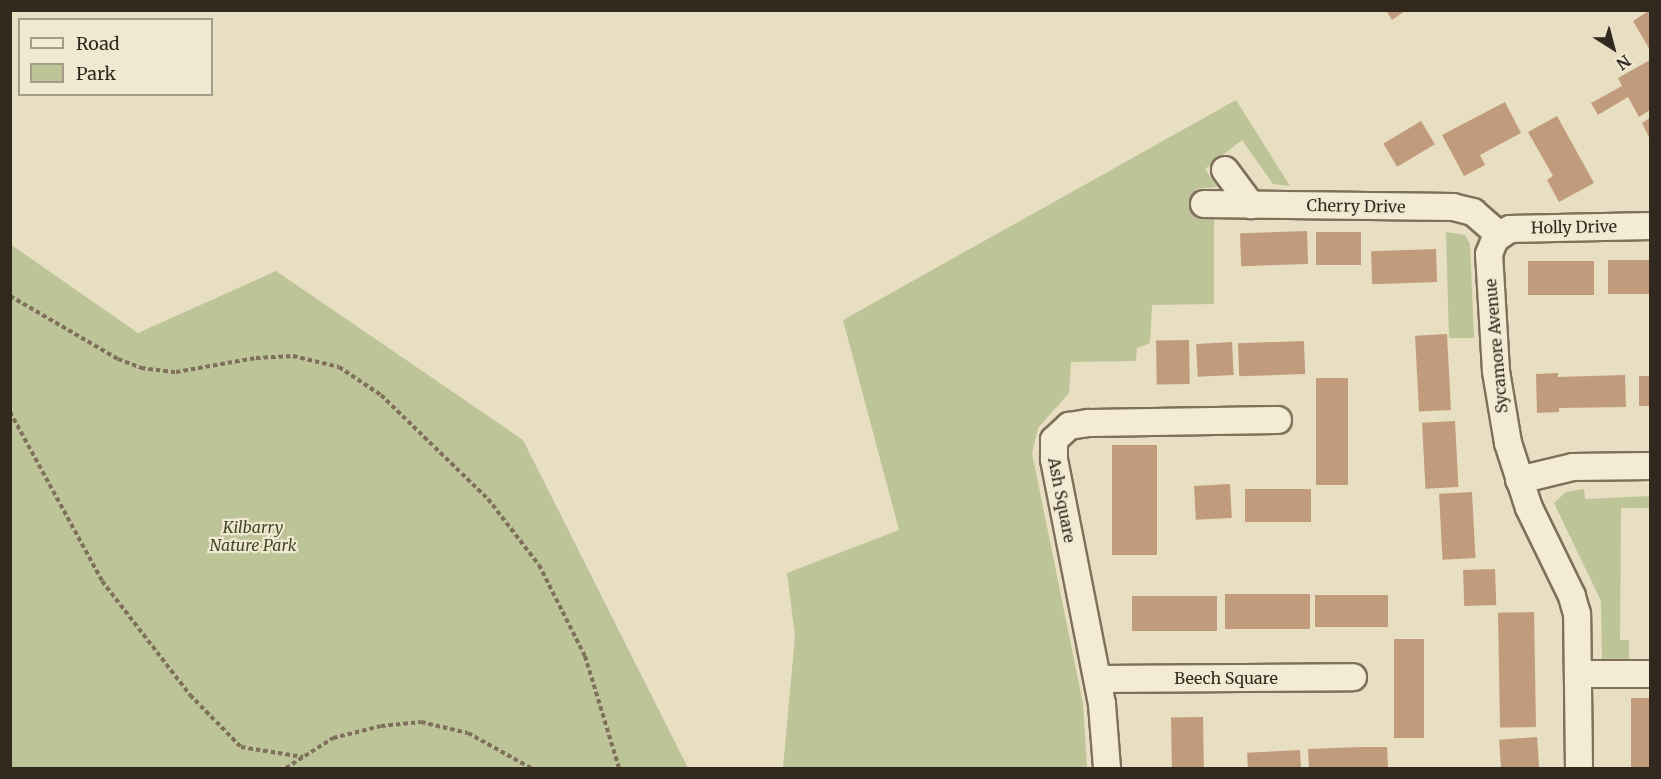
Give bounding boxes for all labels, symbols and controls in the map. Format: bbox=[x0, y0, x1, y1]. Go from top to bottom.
legend bbox=[18, 18, 213, 96]
north arrow bbox=[1583, 18, 1643, 78]
text: Road bbox=[76, 32, 120, 55]
text: N bbox=[1613, 51, 1635, 74]
text: Park bbox=[76, 62, 116, 85]
street label: Cherry Drive bbox=[1307, 196, 1405, 216]
street label: Holly Drive bbox=[1531, 217, 1617, 237]
street label: Sycamore Avenue bbox=[1481, 278, 1511, 414]
street label: Ash Square bbox=[1044, 456, 1080, 544]
park label: Kilbarry Nature Park bbox=[210, 517, 296, 555]
street label: Beech Square bbox=[1174, 668, 1278, 688]

